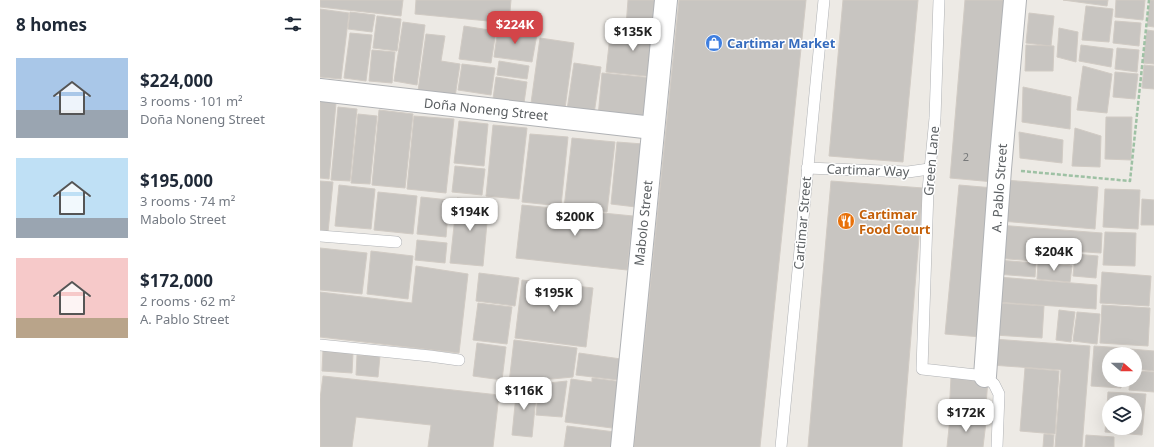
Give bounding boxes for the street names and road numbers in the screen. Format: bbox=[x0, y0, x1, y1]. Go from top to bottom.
street label: Doña Noneng Street bbox=[423, 94, 549, 125]
street label: Green Lane bbox=[919, 125, 943, 197]
street label: A. Pablo Street bbox=[987, 143, 1011, 233]
street label: Cartimar Way bbox=[826, 160, 910, 180]
street label: Cartimar Street bbox=[789, 175, 815, 270]
street label: Mabolo Street bbox=[630, 179, 656, 267]

